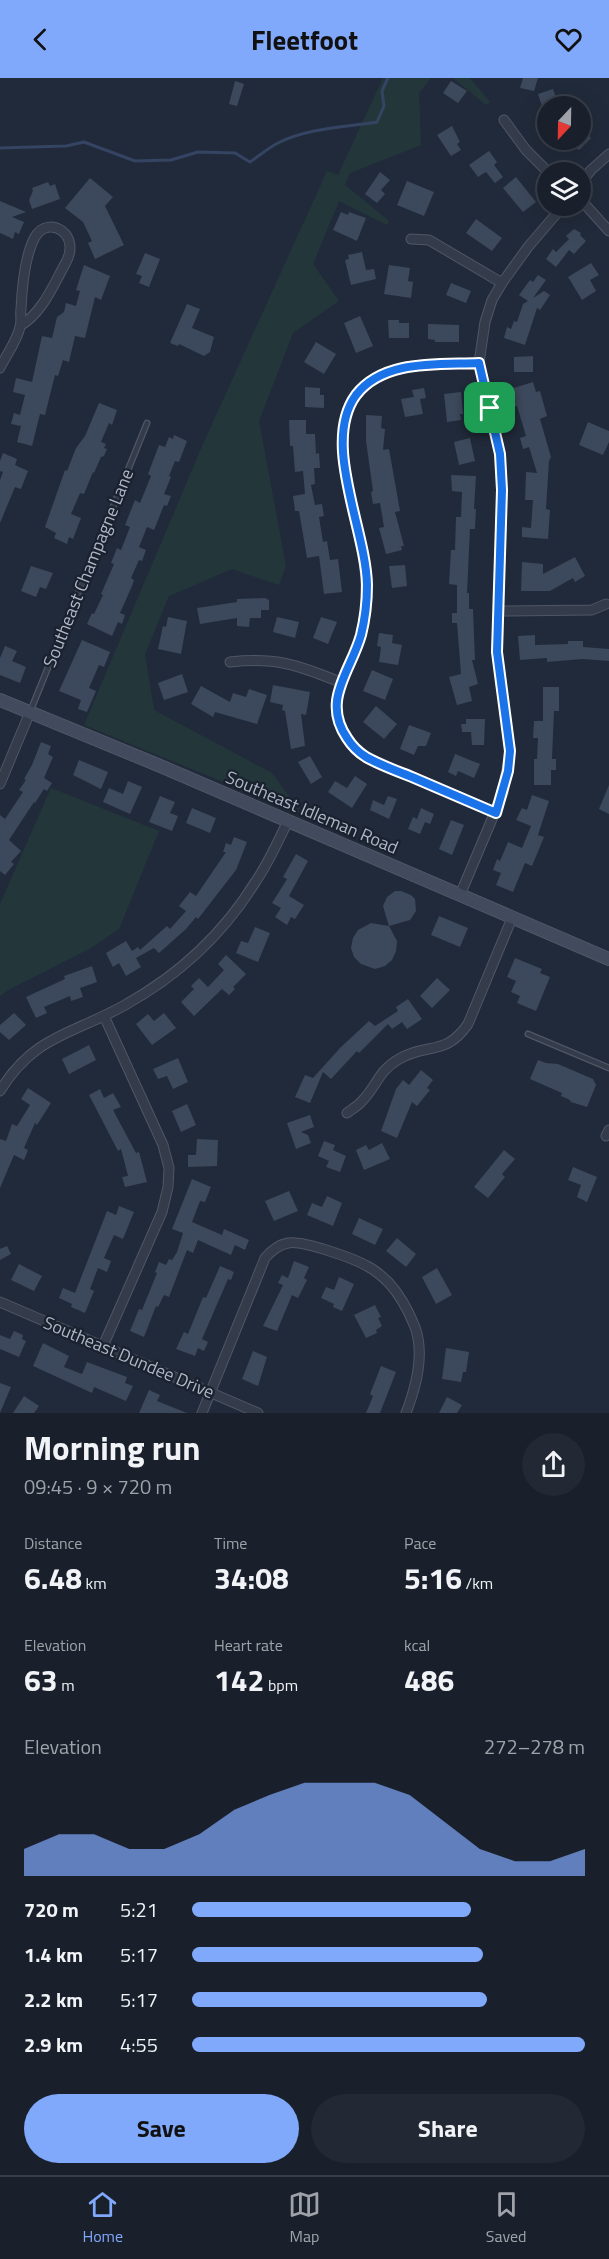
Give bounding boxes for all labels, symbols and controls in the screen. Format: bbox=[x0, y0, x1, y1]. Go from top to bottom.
text: Fleetfoot bbox=[251, 19, 358, 60]
icon: back bbox=[24, 23, 57, 56]
icon: heart bbox=[552, 23, 585, 56]
north arrow bbox=[537, 96, 591, 150]
map controls bbox=[537, 96, 591, 216]
button: layers bbox=[537, 162, 591, 216]
pin bbox=[464, 382, 515, 433]
icon: arrive bbox=[473, 391, 506, 424]
street label: Southeast Champagne Lane bbox=[36, 465, 140, 671]
street label: Southeast Idleman Road bbox=[221, 763, 403, 861]
street label: Southeast Dundee Drive bbox=[39, 1309, 219, 1405]
text: Morning run bbox=[24, 1423, 201, 1473]
button: share bbox=[522, 1433, 585, 1496]
text: 09:45 · 9 × 720 m bbox=[24, 1471, 172, 1502]
text: Distance bbox=[24, 1531, 82, 1555]
text: Time bbox=[214, 1531, 247, 1555]
text: Pace bbox=[404, 1531, 436, 1555]
text: 6.48 bbox=[24, 1555, 82, 1601]
text: 34:08 bbox=[214, 1555, 289, 1601]
text: 5:16 bbox=[404, 1555, 462, 1601]
text: km bbox=[82, 1571, 107, 1595]
text: /km bbox=[462, 1571, 493, 1595]
text: Elevation bbox=[24, 1633, 86, 1657]
text: Heart rate bbox=[214, 1633, 283, 1657]
text: kcal bbox=[404, 1633, 430, 1657]
text: 63 bbox=[24, 1657, 58, 1703]
text: 142 bbox=[214, 1657, 264, 1703]
text: 486 bbox=[404, 1657, 454, 1703]
text: m bbox=[58, 1673, 75, 1697]
text: bpm bbox=[264, 1673, 298, 1697]
text: Elevation bbox=[24, 1731, 102, 1762]
text: 272–278 m bbox=[484, 1731, 585, 1762]
text: 720 m bbox=[24, 1894, 79, 1925]
text: 5:21 bbox=[120, 1894, 158, 1925]
text: 1.4 km bbox=[24, 1939, 83, 1970]
text: 5:17 bbox=[120, 1939, 158, 1970]
text: 2.2 km bbox=[24, 1984, 83, 2015]
text: 5:17 bbox=[120, 1984, 158, 2015]
text: 2.9 km bbox=[24, 2029, 83, 2060]
text: 4:55 bbox=[120, 2029, 158, 2060]
button: Save bbox=[24, 2094, 299, 2163]
button: Share bbox=[311, 2094, 585, 2163]
tab: Home bbox=[82, 2188, 123, 2248]
tab: Map bbox=[288, 2188, 321, 2248]
tab: Saved bbox=[486, 2188, 527, 2248]

